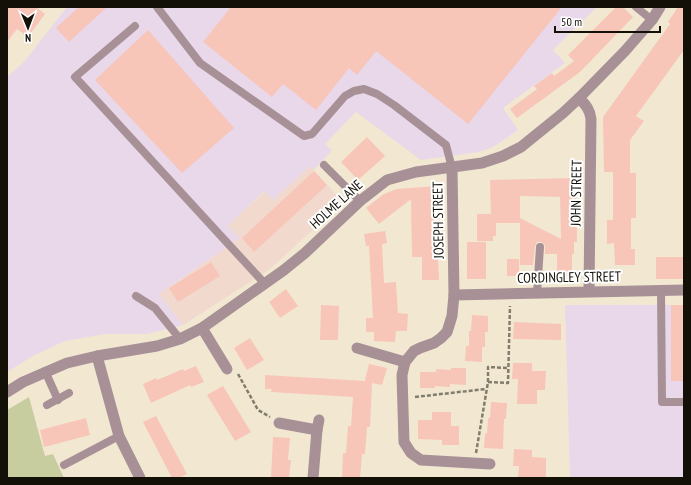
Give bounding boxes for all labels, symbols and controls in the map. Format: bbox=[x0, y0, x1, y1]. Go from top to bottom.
north arrow bbox=[8, 8, 48, 48]
scale bar bbox=[555, 8, 660, 34]
text: 50 m bbox=[561, 14, 582, 29]
text: N bbox=[25, 31, 31, 45]
street label: JOHN STREET bbox=[566, 159, 586, 227]
street label: HOLME LANE bbox=[306, 176, 366, 232]
street label: JOSEPH STREET bbox=[428, 181, 448, 260]
street label: CORDINGLEY STREET bbox=[517, 267, 622, 287]

